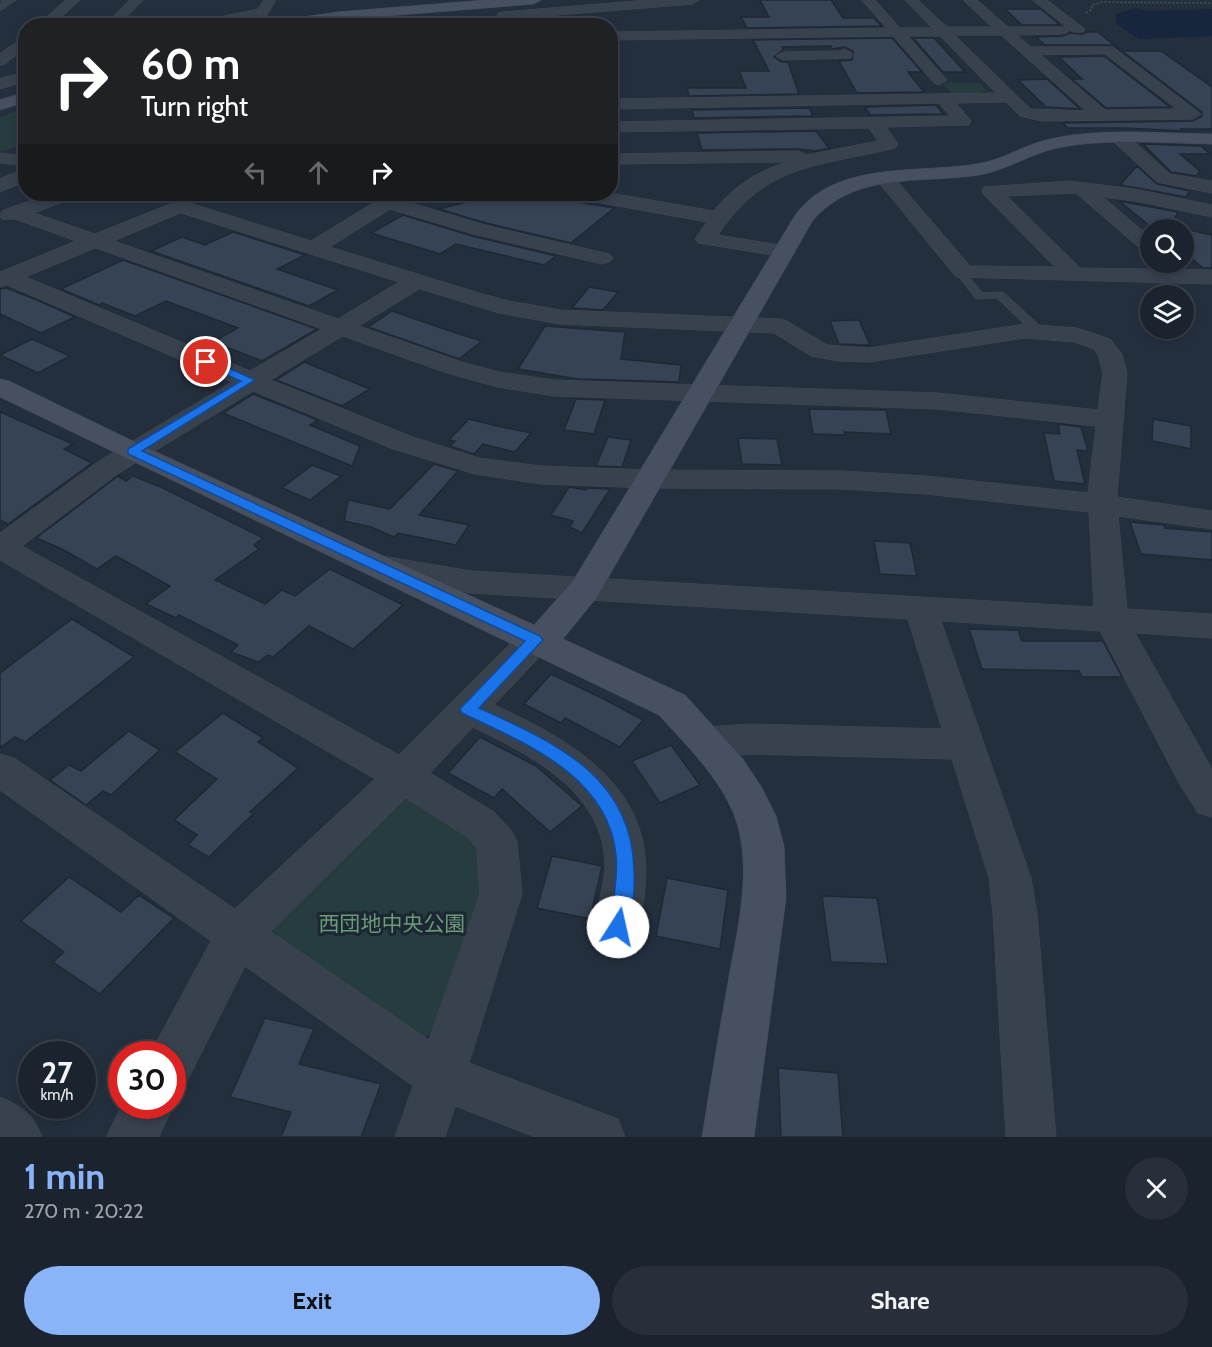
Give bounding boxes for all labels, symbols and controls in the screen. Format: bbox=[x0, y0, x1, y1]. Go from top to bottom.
text: 60 m bbox=[141, 38, 240, 90]
icon: right bbox=[42, 42, 120, 120]
text: Turn right bbox=[141, 90, 248, 123]
icon: left bbox=[239, 156, 272, 189]
icon: ahead bbox=[302, 156, 335, 189]
icon: right bbox=[365, 156, 398, 189]
map controls bbox=[1140, 219, 1194, 339]
button: search bbox=[1140, 219, 1194, 273]
button: layers bbox=[1140, 285, 1194, 339]
pin bbox=[180, 336, 231, 387]
icon: arrive bbox=[189, 345, 222, 378]
position arrow bbox=[586, 895, 650, 959]
park label: 西団地中央公園 bbox=[319, 911, 466, 936]
speed limit sign: 30 bbox=[108, 1041, 186, 1119]
text: 27 bbox=[41, 1054, 73, 1091]
text: km/h bbox=[41, 1086, 73, 1104]
text: 1 min bbox=[24, 1154, 105, 1198]
button: close bbox=[1125, 1157, 1188, 1220]
text: 270 m · 20:22 bbox=[24, 1199, 144, 1223]
button: Exit bbox=[24, 1266, 600, 1335]
button: Share bbox=[612, 1266, 1188, 1335]

